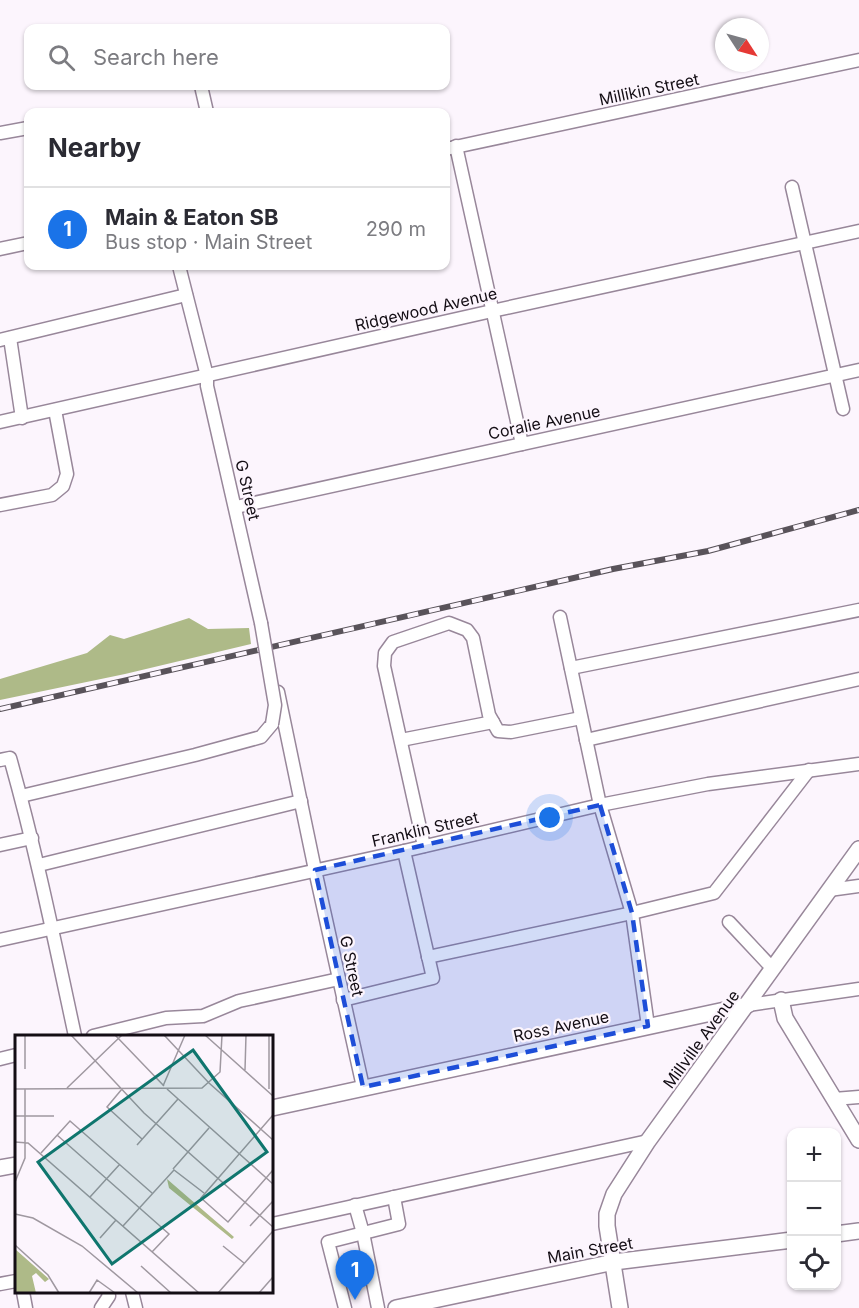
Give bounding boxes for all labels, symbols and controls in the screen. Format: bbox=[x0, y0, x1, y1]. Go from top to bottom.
north arrow bbox=[715, 18, 769, 72]
search box bbox=[24, 24, 450, 90]
icon: search bbox=[45, 41, 78, 74]
text: Search here bbox=[93, 44, 219, 70]
street label: Millikin Street bbox=[597, 69, 701, 109]
text: Nearby bbox=[48, 132, 141, 163]
text: Main & Eaton SB bbox=[105, 204, 278, 230]
text: 1 bbox=[63, 217, 72, 241]
text: 290 m bbox=[366, 217, 426, 241]
text: Bus stop · Main Street bbox=[105, 230, 312, 254]
street label: Ridgewood Avenue bbox=[353, 283, 499, 335]
street label: Coralie Avenue bbox=[486, 400, 602, 444]
street label: G Street bbox=[231, 458, 265, 522]
your location bbox=[535, 803, 564, 832]
street label: Franklin Street bbox=[370, 807, 480, 851]
street label: G Street bbox=[336, 934, 368, 998]
street label: Millville Avenue bbox=[659, 986, 743, 1092]
street label: Ross Avenue bbox=[511, 1006, 611, 1046]
inset map bbox=[15, 1035, 273, 1293]
map controls bbox=[787, 1128, 841, 1290]
button: + bbox=[787, 1128, 841, 1182]
button: − bbox=[787, 1182, 841, 1236]
street label: Main Street bbox=[546, 1233, 634, 1267]
button: locate bbox=[787, 1236, 841, 1290]
pin: 1 bbox=[336, 1250, 374, 1300]

